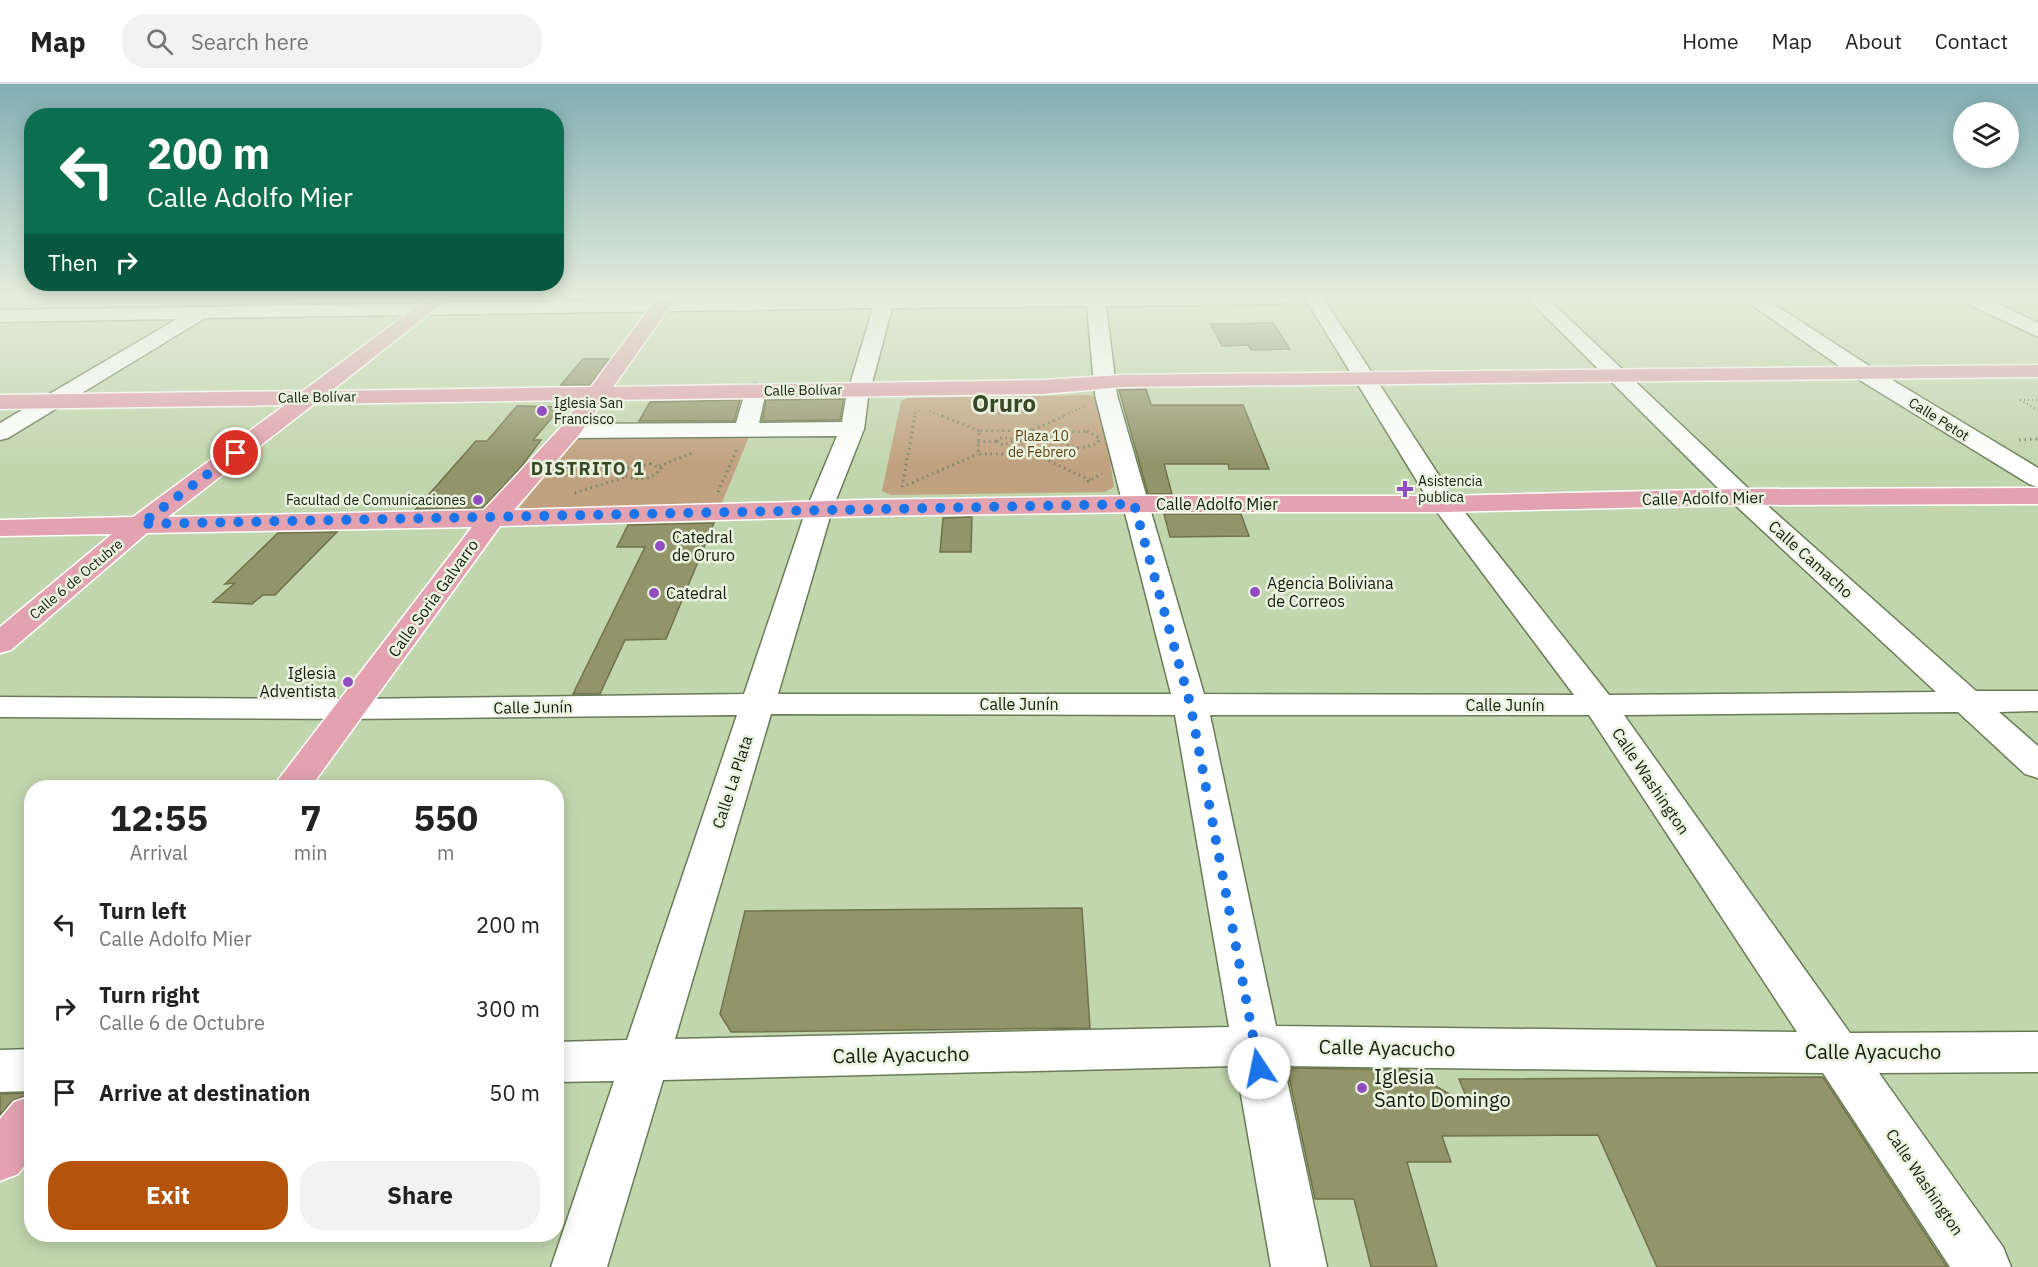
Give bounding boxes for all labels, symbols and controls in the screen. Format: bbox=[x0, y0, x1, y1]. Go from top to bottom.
search box bbox=[122, 14, 542, 68]
text: Map bbox=[30, 23, 86, 60]
icon: search bbox=[143, 25, 176, 58]
text: Search here bbox=[191, 27, 309, 56]
text: Home bbox=[1682, 27, 1739, 55]
text: Map bbox=[1772, 27, 1812, 55]
text: About bbox=[1845, 27, 1902, 55]
text: Contact bbox=[1935, 27, 2008, 55]
map controls bbox=[1953, 102, 2019, 168]
button: layers bbox=[1953, 102, 2019, 168]
text: 200 m bbox=[147, 126, 270, 181]
icon: left bbox=[48, 132, 126, 210]
text: Calle Adolfo Mier bbox=[147, 179, 353, 214]
icon: right bbox=[110, 246, 143, 279]
text: Then bbox=[48, 248, 98, 277]
street label: Calle Bolívar bbox=[764, 380, 842, 400]
street label: Calle Bolívar bbox=[278, 387, 356, 407]
district label: Oruro bbox=[972, 387, 1036, 419]
street label: Calle Petot bbox=[1905, 393, 1973, 445]
place label: Iglesia San Francisco bbox=[554, 394, 623, 428]
marker: Iglesia San Francisco bbox=[535, 404, 549, 418]
pin bbox=[210, 427, 261, 478]
park label: Plaza 10 de Febrero bbox=[1008, 427, 1076, 461]
icon: arrive bbox=[219, 436, 252, 469]
district label: DISTRITO 1 bbox=[531, 457, 645, 480]
place label: Asistencia publica bbox=[1418, 472, 1483, 506]
marker: Asistencia publica bbox=[1396, 480, 1414, 498]
street label: Calle Adolfo Mier bbox=[1642, 487, 1764, 509]
place label: Facultad de Comunicaciones bbox=[286, 491, 466, 509]
marker: Facultad de Comunicaciones bbox=[471, 493, 485, 507]
street label: Calle Adolfo Mier bbox=[1156, 494, 1278, 514]
street label: Calle Camacho bbox=[1765, 516, 1857, 602]
place label: Catedral de Oruro bbox=[672, 527, 735, 565]
street label: Calle 6 de Octubre bbox=[26, 535, 127, 623]
street label: Calle Soria Galvarro bbox=[384, 535, 483, 661]
marker: Catedral de Oruro bbox=[653, 539, 667, 553]
place label: Agencia Boliviana de Correos bbox=[1267, 573, 1394, 611]
place label: Catedral bbox=[666, 583, 727, 603]
marker: Agencia Boliviana de Correos bbox=[1248, 585, 1262, 599]
marker: Catedral bbox=[647, 586, 661, 600]
place label: Iglesia Adventista bbox=[259, 663, 336, 701]
marker: Iglesia Adventista bbox=[341, 675, 355, 689]
street label: Calle Junín bbox=[979, 694, 1059, 714]
street label: Calle Junín bbox=[1465, 695, 1545, 715]
street label: Calle Junín bbox=[493, 696, 573, 718]
street label: Calle Washington bbox=[1608, 724, 1694, 838]
street label: Calle La Plata bbox=[708, 732, 757, 831]
text: 12:55 bbox=[110, 794, 208, 841]
text: 7 bbox=[300, 794, 322, 841]
text: 550 bbox=[413, 794, 478, 841]
text: Arrival bbox=[130, 839, 188, 866]
text: min bbox=[294, 839, 328, 866]
text: m bbox=[437, 839, 455, 866]
text: Turn left bbox=[99, 896, 187, 925]
icon: left bbox=[48, 908, 81, 941]
text: 200 m bbox=[476, 910, 540, 939]
text: Calle Adolfo Mier bbox=[99, 925, 252, 952]
text: Turn right bbox=[99, 980, 200, 1009]
icon: right bbox=[48, 992, 81, 1025]
text: 300 m bbox=[476, 994, 540, 1023]
text: Calle 6 de Octubre bbox=[99, 1009, 265, 1036]
street label: Calle Ayacucho bbox=[1319, 1033, 1455, 1062]
position arrow bbox=[1227, 1036, 1291, 1100]
street label: Calle Ayacucho bbox=[1805, 1038, 1941, 1065]
street label: Calle Ayacucho bbox=[833, 1040, 969, 1069]
place label: Iglesia Santo Domingo bbox=[1374, 1063, 1511, 1113]
icon: arrive bbox=[48, 1076, 81, 1109]
text: Arrive at destination bbox=[99, 1078, 310, 1107]
text: 50 m bbox=[489, 1078, 540, 1107]
marker: Iglesia Santo Domingo bbox=[1355, 1081, 1369, 1095]
street label: Calle Washington bbox=[1882, 1125, 1968, 1239]
button: Exit bbox=[48, 1161, 288, 1230]
button: Share bbox=[300, 1161, 540, 1230]

